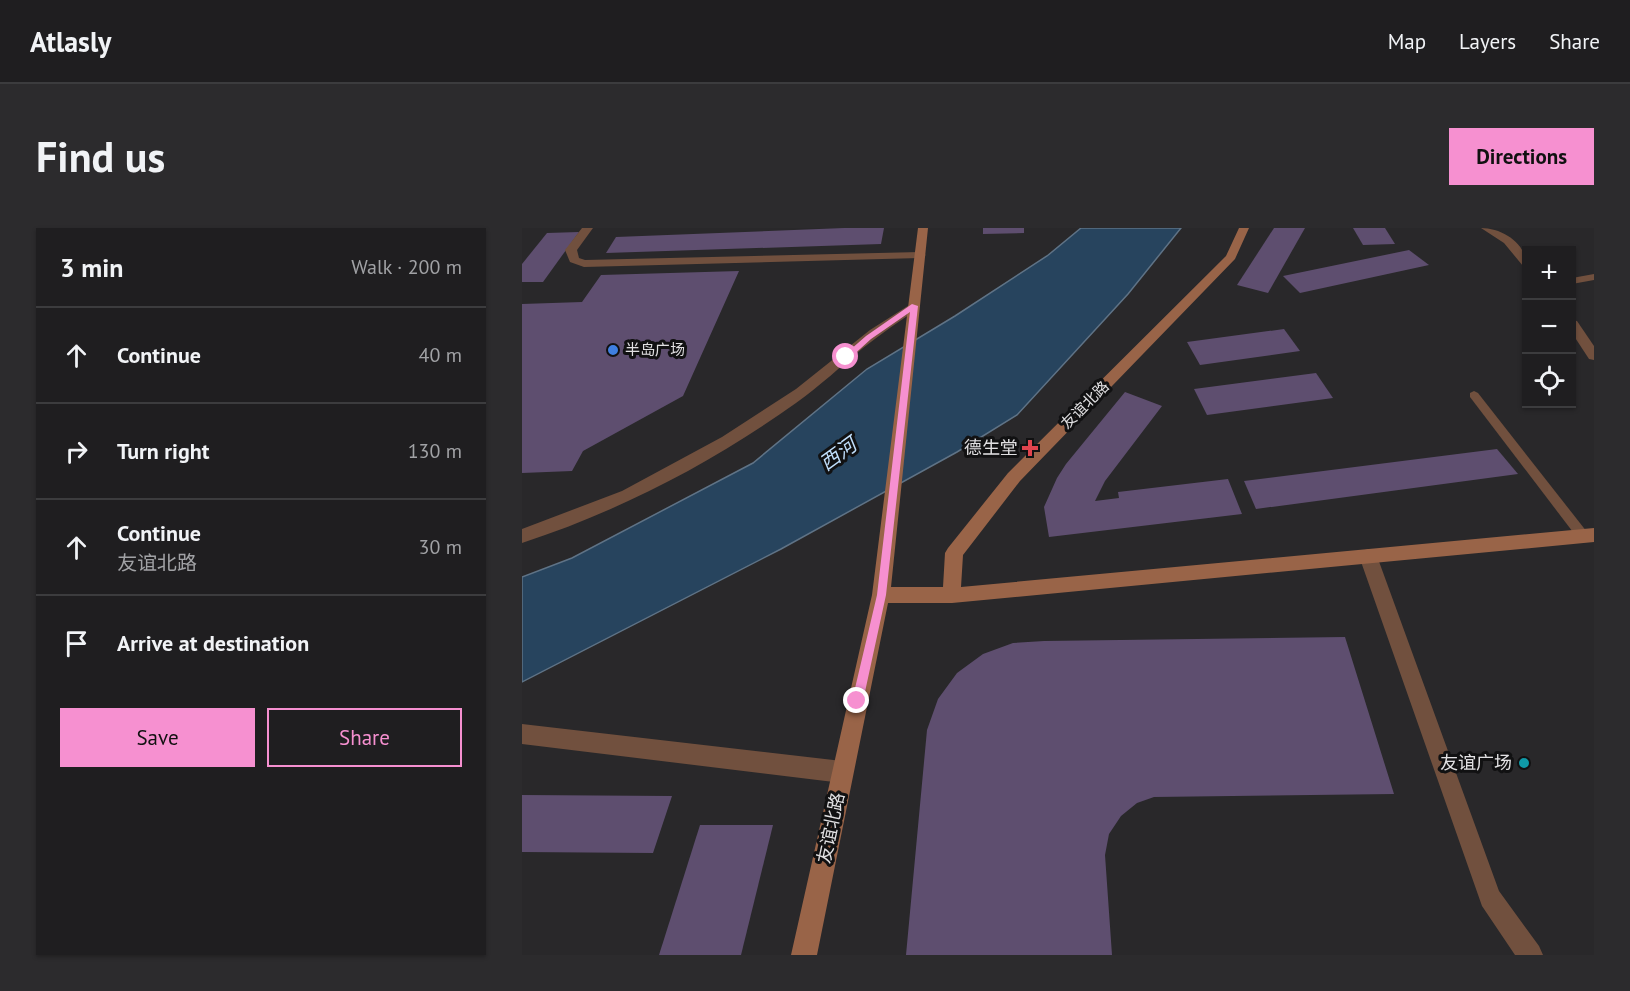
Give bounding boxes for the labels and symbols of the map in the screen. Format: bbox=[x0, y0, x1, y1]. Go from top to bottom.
place label: 半岛广场 bbox=[625, 340, 685, 359]
marker: 半岛广场 bbox=[606, 343, 620, 357]
route start bbox=[832, 343, 858, 369]
street label: 友谊北路 bbox=[1057, 377, 1113, 433]
water label: 西河 bbox=[814, 429, 865, 476]
place label: 德生堂 bbox=[964, 436, 1018, 459]
marker: 德生堂 bbox=[1023, 441, 1037, 455]
route end bbox=[843, 687, 869, 713]
place label: 友谊广场 bbox=[1440, 751, 1512, 774]
marker: 友谊广场 bbox=[1517, 756, 1531, 770]
street label: 友谊北路 bbox=[812, 790, 849, 866]

